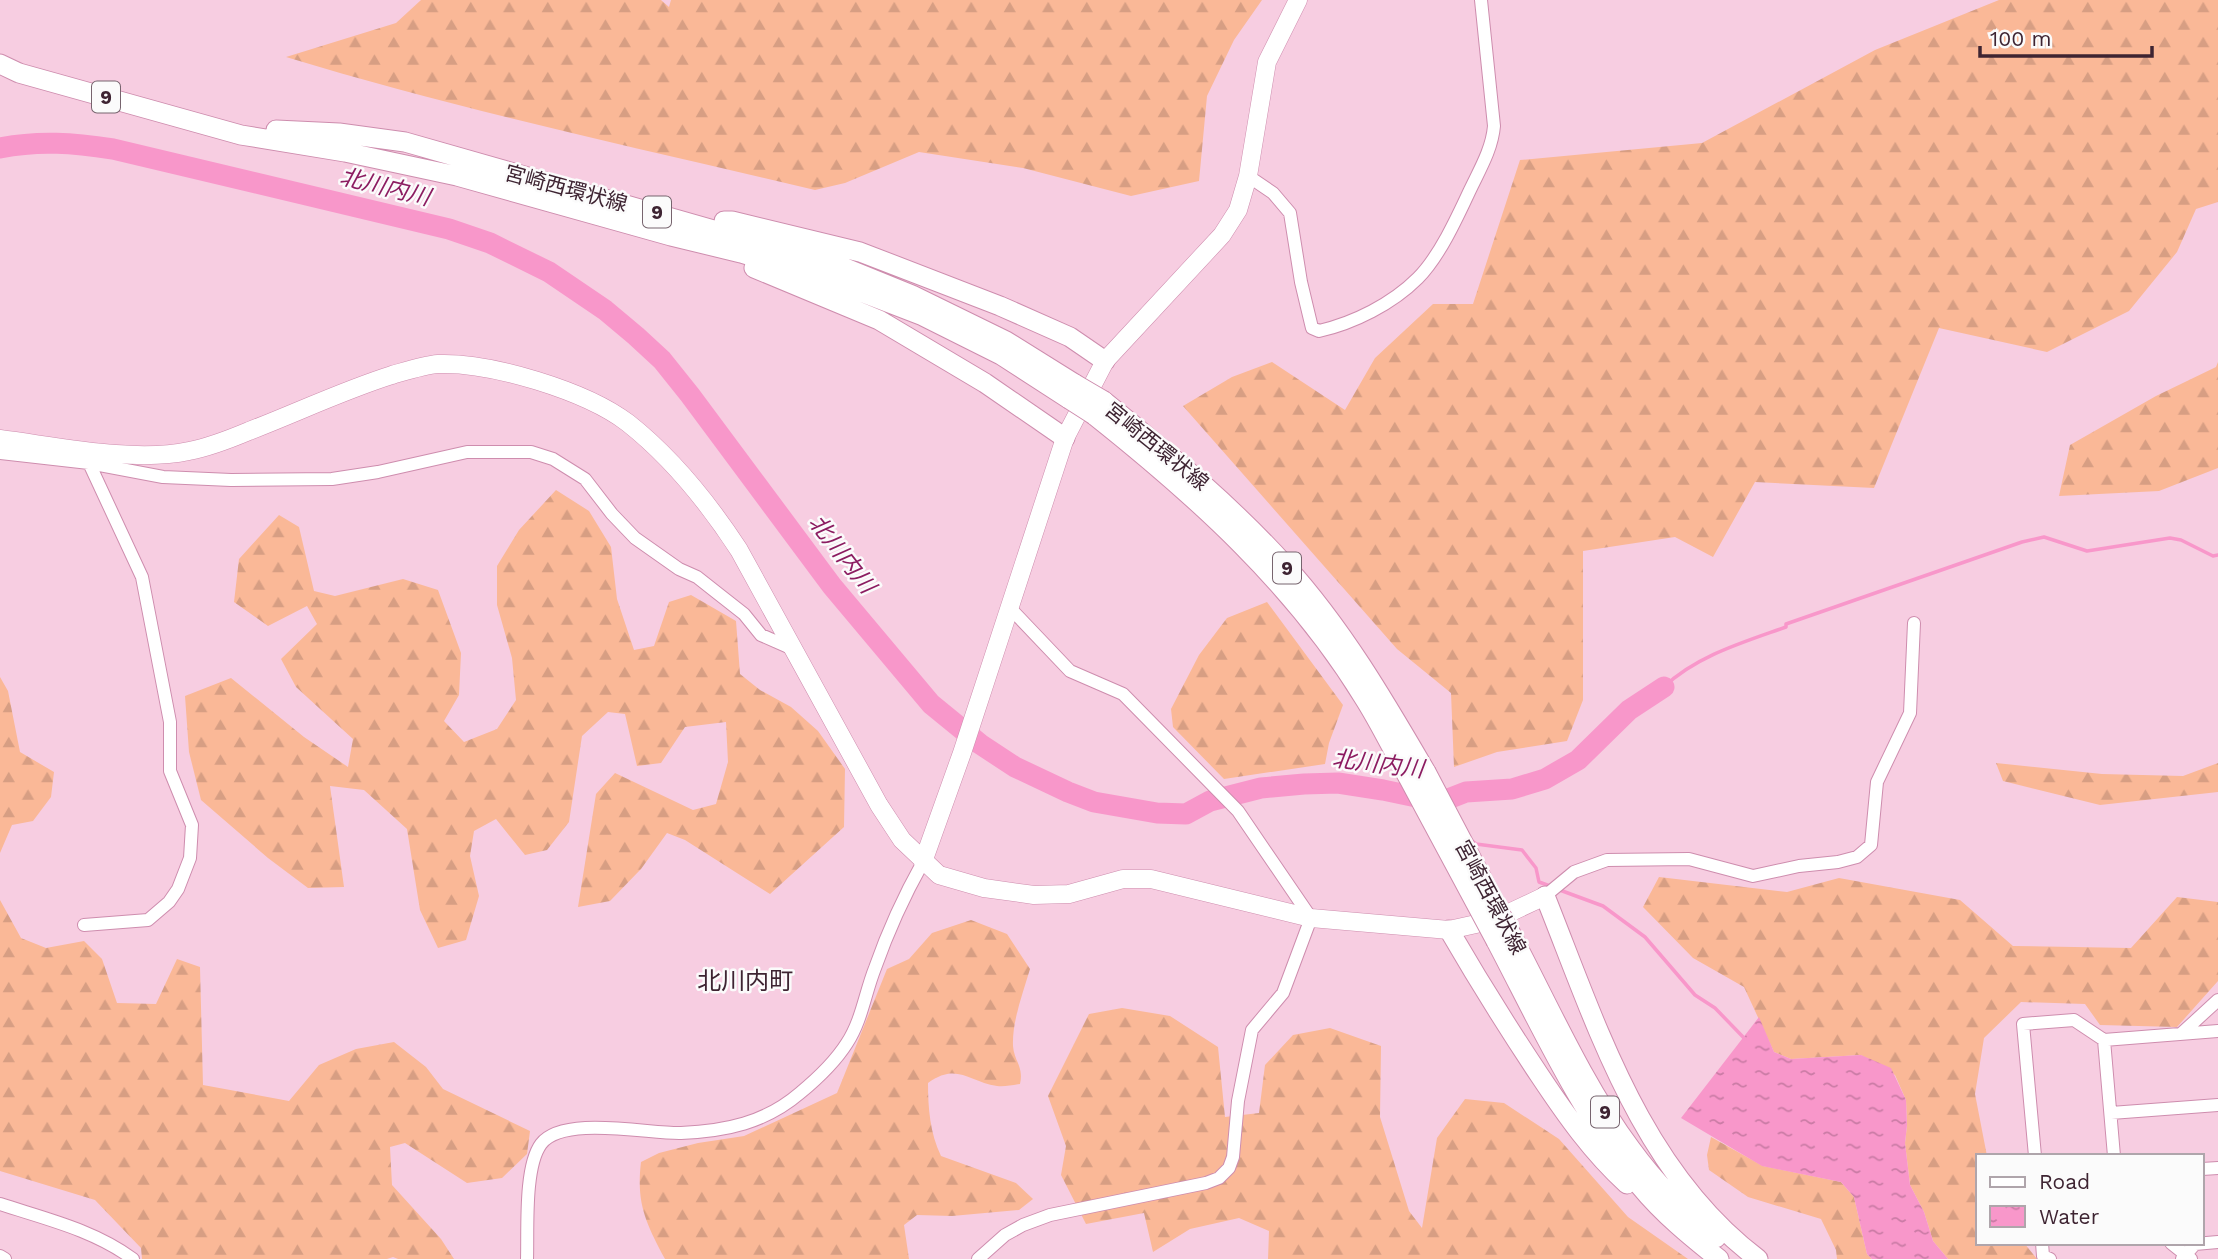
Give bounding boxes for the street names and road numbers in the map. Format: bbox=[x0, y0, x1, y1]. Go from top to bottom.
road number: 9 bbox=[92, 82, 120, 113]
street label: 宮崎西環状線 bbox=[502, 160, 630, 216]
road number: 9 bbox=[643, 196, 671, 228]
street label: 宮崎西環状線 bbox=[1100, 397, 1214, 495]
road number: 9 bbox=[1273, 552, 1301, 583]
street label: 宮崎西環状線 bbox=[1450, 836, 1532, 958]
road number: 9 bbox=[1591, 1096, 1619, 1128]

